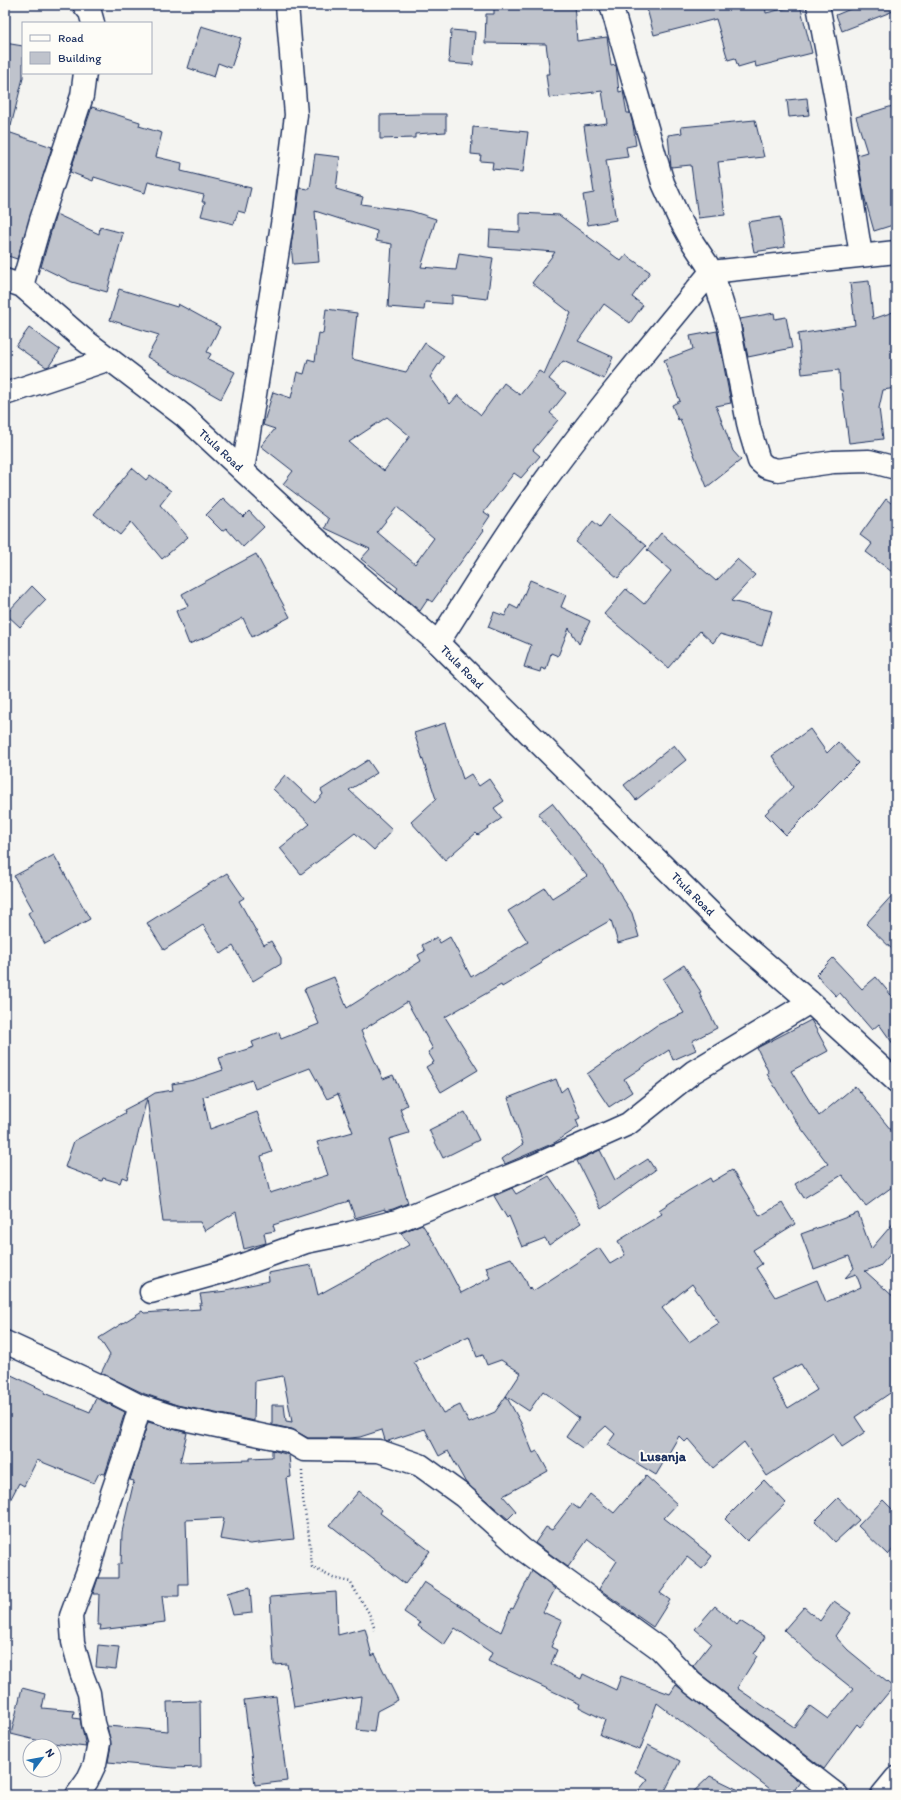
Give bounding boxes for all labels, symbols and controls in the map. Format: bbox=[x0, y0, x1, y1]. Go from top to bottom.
legend bbox=[22, 22, 152, 74]
text: Road bbox=[58, 31, 84, 45]
text: Building bbox=[58, 51, 102, 65]
street label: Ttula Road bbox=[196, 426, 247, 474]
street label: Ttula Road bbox=[437, 642, 487, 692]
street label: Ttula Road bbox=[668, 869, 718, 919]
district label: Lusanja bbox=[640, 1448, 687, 1465]
north arrow bbox=[22, 1738, 62, 1778]
text: N bbox=[43, 1746, 58, 1760]

